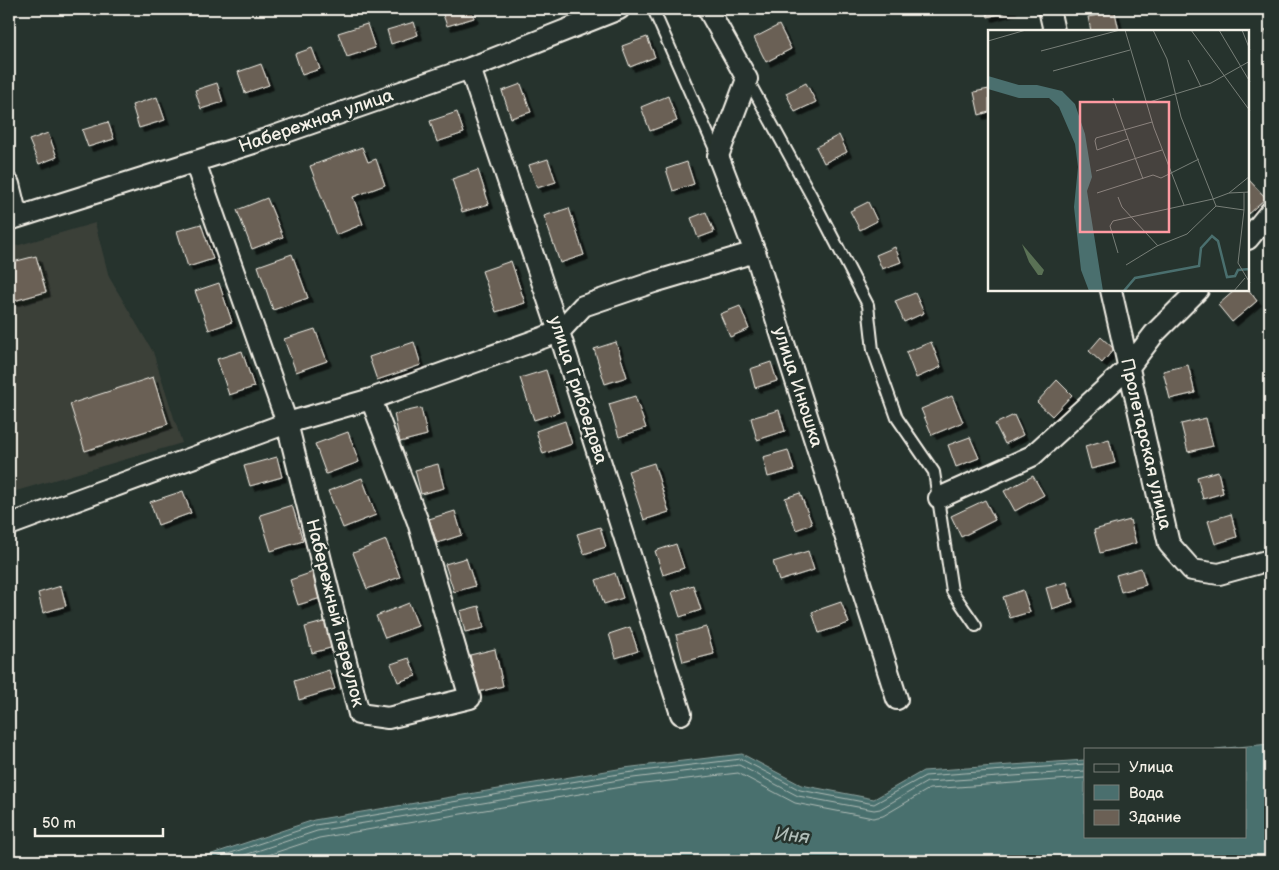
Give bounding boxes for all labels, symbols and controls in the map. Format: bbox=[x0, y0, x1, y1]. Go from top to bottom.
inset map bbox=[988, 30, 1249, 291]
street label: Набережная улица bbox=[236, 85, 396, 157]
street label: улица Грибоедова bbox=[544, 313, 612, 467]
street label: улица Инюшка bbox=[769, 324, 827, 450]
street label: Пролетарская улица bbox=[1116, 356, 1176, 532]
street label: Набережный переулок bbox=[301, 517, 369, 710]
legend bbox=[1084, 748, 1246, 838]
text: Улица bbox=[1129, 758, 1174, 777]
text: Вода bbox=[1129, 784, 1164, 803]
scale bar bbox=[35, 805, 162, 837]
text: Здание bbox=[1129, 808, 1181, 827]
text: 50 m bbox=[42, 814, 76, 833]
water label: Иня bbox=[773, 823, 811, 849]

